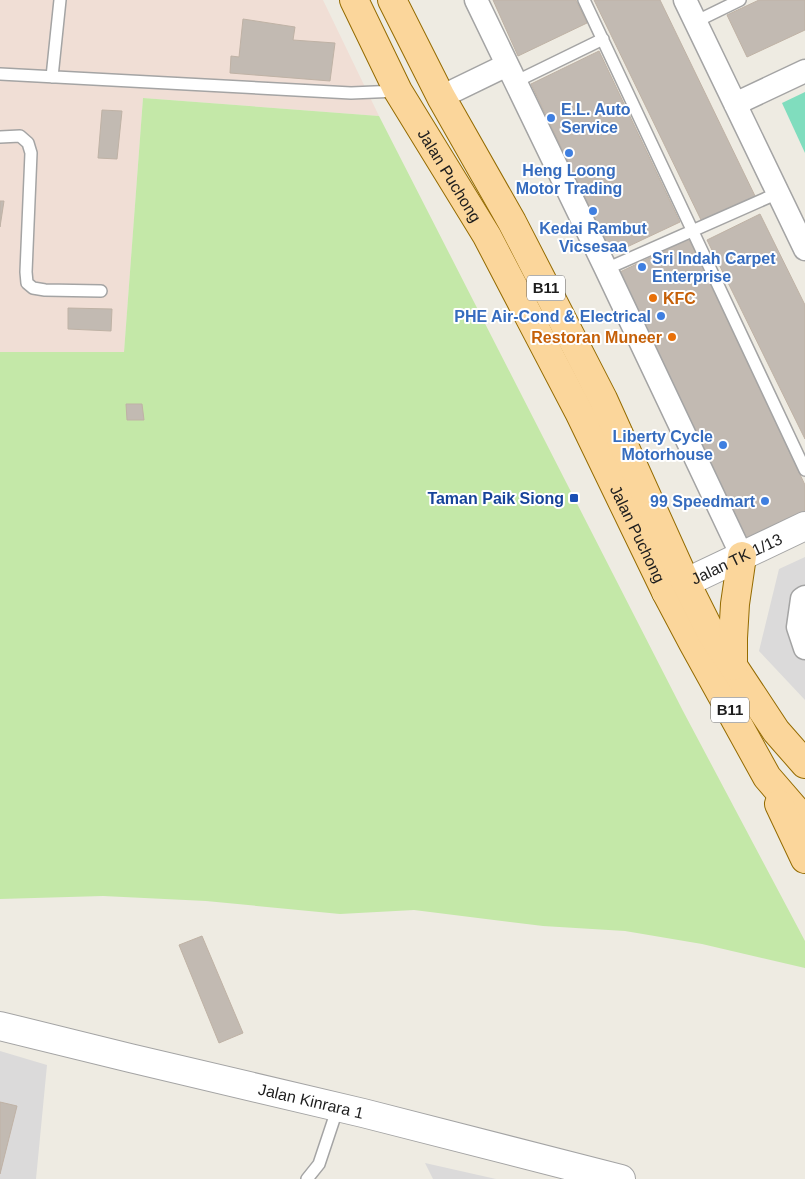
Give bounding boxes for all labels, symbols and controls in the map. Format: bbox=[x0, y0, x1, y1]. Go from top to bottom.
place label: E.L. Auto Service bbox=[561, 101, 631, 136]
marker: E.L. Auto Service bbox=[545, 112, 557, 124]
street label: Jalan Puchong bbox=[414, 126, 484, 225]
marker: Heng Loong Motor Trading bbox=[563, 147, 575, 159]
place label: Heng Loong Motor Trading bbox=[516, 162, 622, 197]
marker: Kedai Rambut Vicsesaa bbox=[587, 205, 599, 217]
place label: Kedai Rambut Vicsesaa bbox=[539, 220, 647, 255]
place label: Sri Indah Carpet Enterprise bbox=[652, 250, 776, 285]
marker: Sri Indah Carpet Enterprise bbox=[636, 261, 648, 273]
road number: B11 bbox=[527, 276, 565, 300]
place label: KFC bbox=[663, 290, 696, 307]
marker: KFC bbox=[647, 292, 659, 304]
place label: PHE Air-Cond & Electrical bbox=[454, 308, 651, 325]
marker: PHE Air-Cond & Electrical bbox=[655, 310, 667, 322]
place label: Restoran Muneer bbox=[531, 329, 662, 346]
marker: Restoran Muneer bbox=[666, 331, 678, 343]
place label: Liberty Cycle Motorhouse bbox=[613, 428, 713, 463]
marker: Liberty Cycle Motorhouse bbox=[717, 439, 729, 451]
street label: Jalan Puchong bbox=[607, 483, 668, 585]
place label: Taman Paik Siong bbox=[427, 490, 564, 507]
marker: Taman Paik Siong bbox=[568, 492, 580, 504]
place label: 99 Speedmart bbox=[650, 493, 756, 510]
marker: 99 Speedmart bbox=[759, 495, 771, 507]
street label: Jalan TK 1/13 bbox=[689, 530, 785, 588]
road number: B11 bbox=[711, 698, 749, 722]
street label: Jalan Kinrara 1 bbox=[257, 1081, 365, 1122]

